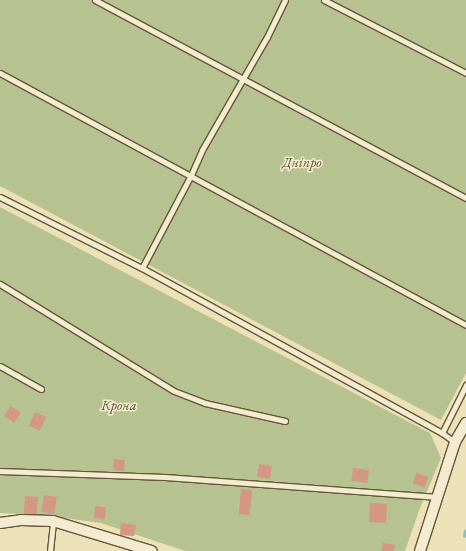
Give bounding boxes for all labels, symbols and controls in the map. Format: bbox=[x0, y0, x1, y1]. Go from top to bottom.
park label: Дніпро bbox=[282, 154, 322, 170]
park label: Крона bbox=[101, 397, 137, 413]

